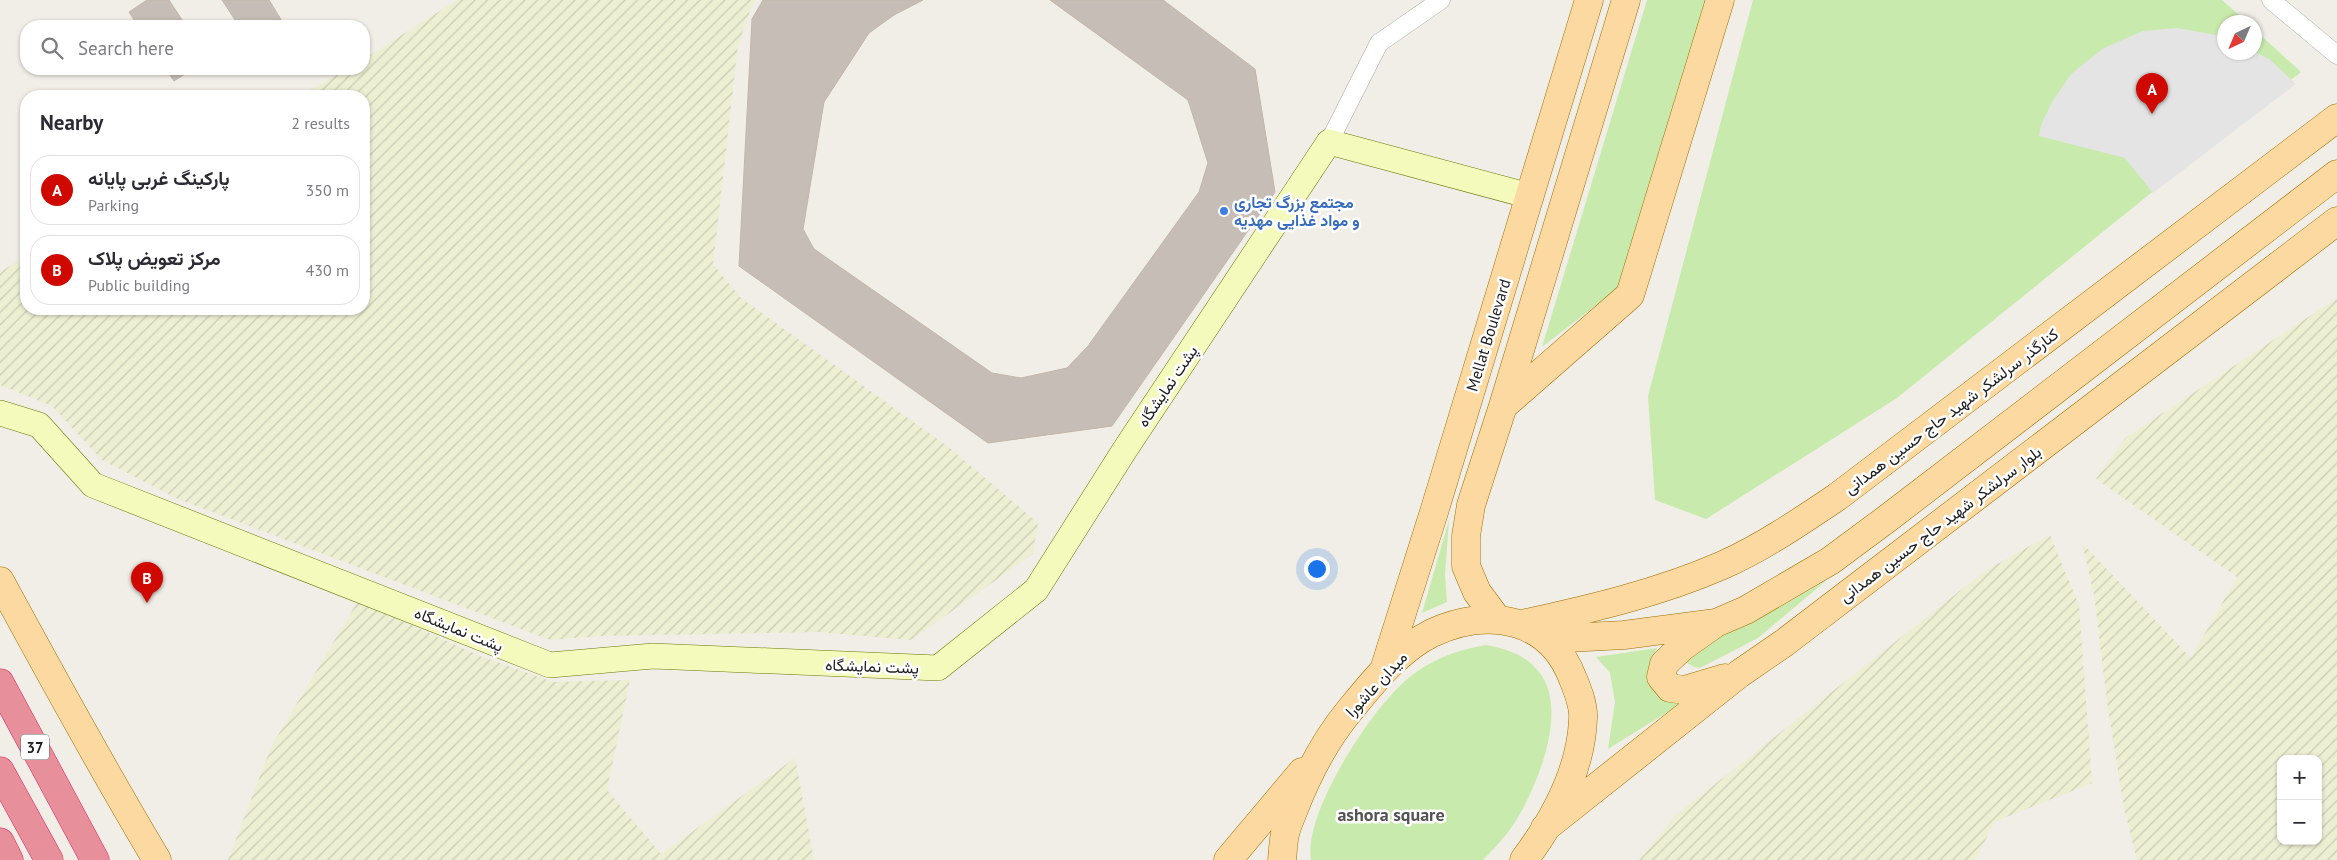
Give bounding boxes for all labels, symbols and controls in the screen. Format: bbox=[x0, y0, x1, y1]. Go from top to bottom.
north arrow bbox=[2217, 15, 2262, 60]
search box bbox=[20, 20, 370, 75]
icon: search bbox=[38, 34, 66, 62]
text: Search here bbox=[78, 36, 174, 60]
pin: A bbox=[2136, 73, 2168, 114]
text: Nearby bbox=[40, 109, 103, 136]
text: 2 results bbox=[291, 113, 350, 133]
text: پارکینگ غربی پایانه bbox=[88, 166, 230, 190]
text: A bbox=[52, 180, 62, 200]
text: 350 m bbox=[306, 180, 349, 200]
place label: مجتمع بزرگ تجاری و مواد غذایی مهدیه bbox=[1234, 192, 1360, 231]
text: Parking bbox=[88, 195, 139, 215]
marker: مجتمع بزرگ تجاری و مواد غذایی مهدیه bbox=[1218, 205, 1230, 217]
text: مرکز تعویض پلاک bbox=[88, 246, 221, 270]
text: B bbox=[52, 260, 62, 280]
text: 430 m bbox=[306, 260, 349, 280]
text: Public building bbox=[88, 275, 190, 295]
street label: Mellat Boulevard bbox=[1461, 276, 1515, 394]
street label: کنارگذر سرلشکر شهید حاج حسین همدانی bbox=[1840, 324, 2063, 500]
street label: پشت نمایشگاه bbox=[1132, 341, 1203, 432]
street label: بلوار سرلشکر شهید حاج حسین همدانی bbox=[1835, 441, 2046, 608]
your location bbox=[1304, 556, 1330, 582]
pin: B bbox=[131, 562, 163, 603]
street label: پشت نمایشگاه bbox=[411, 602, 506, 658]
street label: میدان عاشورا bbox=[1341, 647, 1412, 721]
street label: پشت نمایشگاه bbox=[825, 654, 919, 680]
road number: 37 bbox=[21, 734, 49, 760]
map controls bbox=[2277, 755, 2322, 845]
button: + bbox=[2277, 755, 2322, 800]
button: − bbox=[2277, 800, 2322, 845]
district label: ashora square bbox=[1337, 803, 1445, 826]

